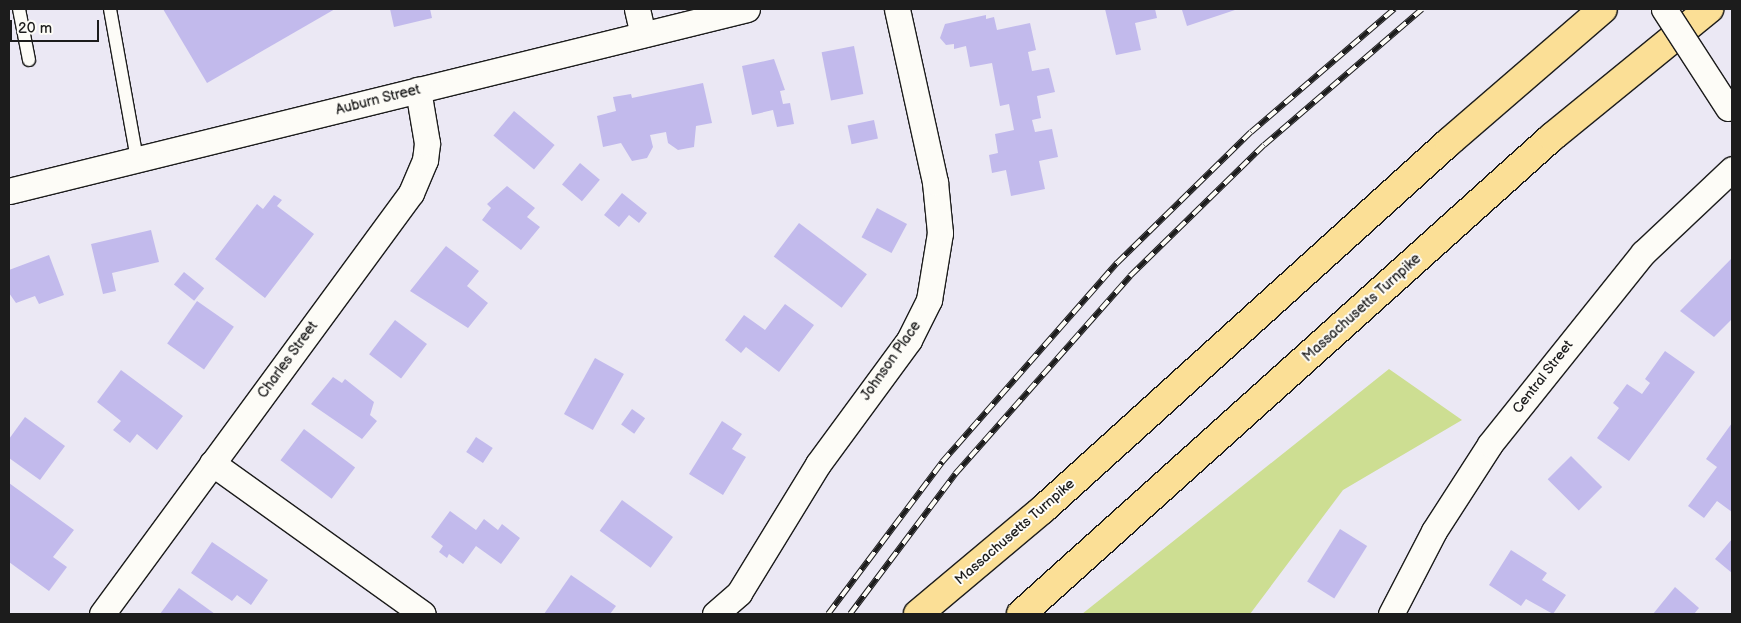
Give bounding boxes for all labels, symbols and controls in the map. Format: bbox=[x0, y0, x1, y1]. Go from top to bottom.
scale bar bbox=[12, 10, 101, 42]
text: 20 m bbox=[18, 19, 52, 38]
street label: Auburn Street bbox=[334, 81, 422, 119]
street label: Massachusetts Turnpike bbox=[1299, 250, 1425, 366]
street label: Charles Street bbox=[254, 318, 322, 402]
street label: Johnson Place bbox=[858, 318, 924, 404]
street label: Central Street bbox=[1509, 337, 1577, 417]
street label: Massachusetts Turnpike bbox=[952, 475, 1078, 589]

